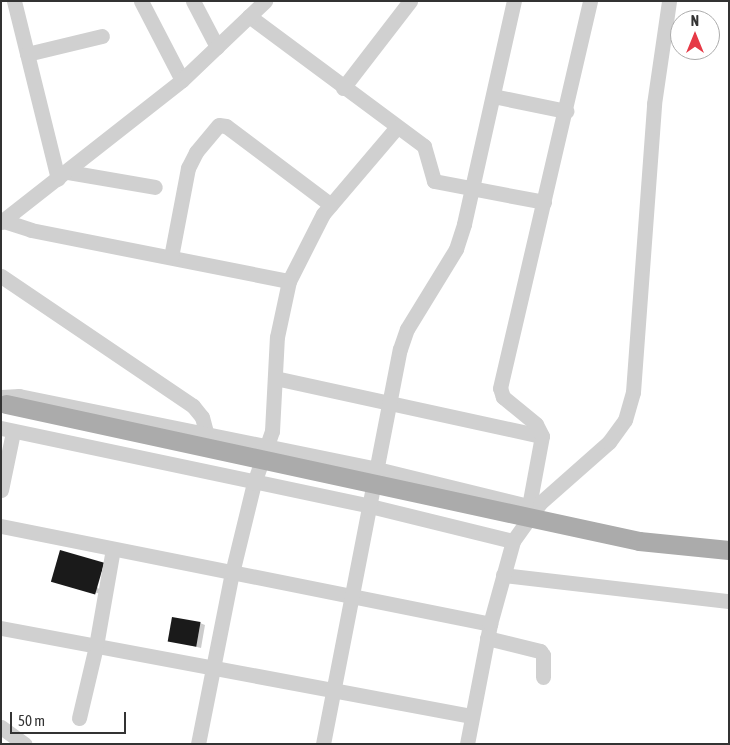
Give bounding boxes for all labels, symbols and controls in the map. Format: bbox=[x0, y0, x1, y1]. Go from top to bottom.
north arrow bbox=[670, 10, 720, 60]
text: N bbox=[691, 13, 699, 29]
scale bar bbox=[12, 702, 129, 734]
text: 50 m bbox=[18, 712, 45, 729]

